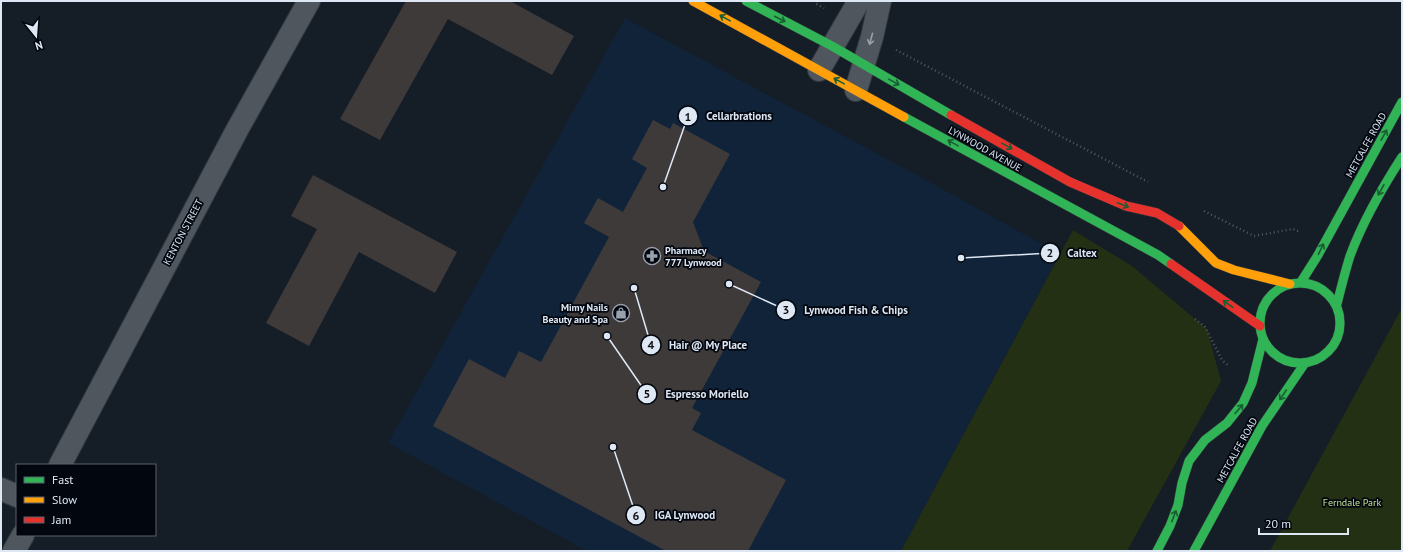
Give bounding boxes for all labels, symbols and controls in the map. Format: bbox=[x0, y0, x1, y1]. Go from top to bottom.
one-way arrow bbox=[719, 14, 731, 22]
north arrow bbox=[16, 16, 56, 56]
one-way arrow bbox=[774, 16, 786, 23]
one-way arrow bbox=[867, 32, 874, 45]
text: N bbox=[33, 38, 44, 53]
one-way arrow bbox=[833, 76, 845, 84]
one-way arrow bbox=[888, 79, 900, 87]
callout: Cellarbrations bbox=[678, 105, 779, 128]
text: 1 bbox=[685, 109, 691, 124]
text: Cellarbrations bbox=[706, 109, 772, 123]
street label: METCALFE ROAD bbox=[1343, 110, 1389, 180]
street label: LYNWOOD AVENUE bbox=[946, 123, 1024, 175]
one-way arrow bbox=[1380, 129, 1388, 141]
one-way arrow bbox=[947, 139, 959, 147]
one-way arrow bbox=[1001, 143, 1013, 151]
one-way arrow bbox=[1377, 183, 1385, 195]
street label: KENTON STREET bbox=[160, 197, 206, 267]
one-way arrow bbox=[1116, 201, 1128, 209]
callout: Caltex bbox=[1040, 242, 1105, 265]
one-way arrow bbox=[1318, 243, 1325, 255]
place label: Pharmacy 777 Lynwood bbox=[665, 244, 722, 269]
text: 2 bbox=[1047, 245, 1053, 260]
pharmacy icon: Pharmacy 777 Lynwood bbox=[642, 246, 662, 266]
text: Caltex bbox=[1067, 246, 1097, 260]
callout: Lynwood Fish & Chips bbox=[776, 298, 915, 321]
one-way arrow bbox=[1223, 300, 1234, 308]
place label: Mimy Nails Beauty and Spa bbox=[542, 301, 608, 326]
text: 3 bbox=[783, 302, 789, 317]
shop icon: Mimy Nails Beauty and Spa bbox=[611, 303, 631, 323]
text: Lynwood Fish & Chips bbox=[804, 303, 908, 317]
callout: Hair @ My Place bbox=[641, 334, 756, 357]
text: 4 bbox=[648, 337, 655, 352]
text: Hair @ My Place bbox=[669, 338, 748, 352]
callout: Espresso Moriello bbox=[637, 382, 756, 405]
text: 5 bbox=[644, 386, 650, 401]
text: Espresso Moriello bbox=[665, 387, 749, 401]
one-way arrow bbox=[1279, 390, 1288, 401]
one-way arrow bbox=[1234, 403, 1243, 414]
street label: METCALFE ROAD bbox=[1214, 415, 1260, 485]
legend bbox=[16, 464, 156, 536]
text: Fast bbox=[52, 472, 73, 487]
text: Slow bbox=[52, 492, 77, 507]
park label: Ferndale Park bbox=[1323, 496, 1381, 509]
callout: IGA Lynwood bbox=[626, 504, 723, 527]
text: 6 bbox=[633, 508, 640, 523]
text: IGA Lynwood bbox=[655, 508, 715, 522]
one-way arrow bbox=[1170, 510, 1178, 522]
scale bar bbox=[1259, 510, 1348, 536]
text: Jam bbox=[51, 512, 71, 527]
text: 20 m bbox=[1265, 516, 1291, 531]

